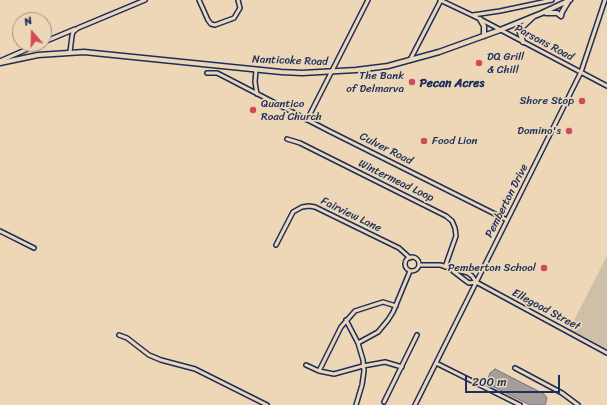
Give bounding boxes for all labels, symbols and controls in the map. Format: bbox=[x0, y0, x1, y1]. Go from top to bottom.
text: N bbox=[21, 11, 35, 31]
north arrow bbox=[12, 12, 52, 52]
street label: Parsons Road bbox=[512, 22, 576, 64]
place label: DQ Grill & Chill bbox=[487, 50, 524, 76]
street label: Nanticoke Road bbox=[252, 53, 328, 69]
marker: DQ Grill & Chill bbox=[474, 58, 484, 68]
place label: The Bank of Delmarva bbox=[346, 69, 404, 95]
marker: The Bank of Delmarva bbox=[407, 77, 417, 87]
district label: Pecan Acres bbox=[420, 77, 484, 91]
place label: Shore Stop bbox=[520, 94, 574, 108]
marker: Shore Stop bbox=[577, 96, 587, 106]
place label: Quantico Road Church bbox=[261, 97, 322, 123]
marker: Quantico Road Church bbox=[248, 105, 258, 115]
place label: Domino's bbox=[517, 124, 561, 138]
marker: Domino's bbox=[564, 126, 574, 136]
street label: Culver Road bbox=[357, 130, 415, 168]
place label: Food Lion bbox=[432, 134, 477, 148]
marker: Food Lion bbox=[419, 136, 429, 146]
street label: Wintermead Loop bbox=[356, 157, 436, 205]
street label: Pemberton Drive bbox=[483, 162, 531, 240]
street label: Fairview Lane bbox=[319, 195, 383, 235]
place label: Pemberton School bbox=[448, 261, 536, 275]
marker: Pemberton School bbox=[539, 263, 549, 273]
street label: Ellegood Street bbox=[510, 287, 582, 333]
scale bar bbox=[467, 367, 562, 393]
text: 200 m bbox=[472, 371, 506, 393]

